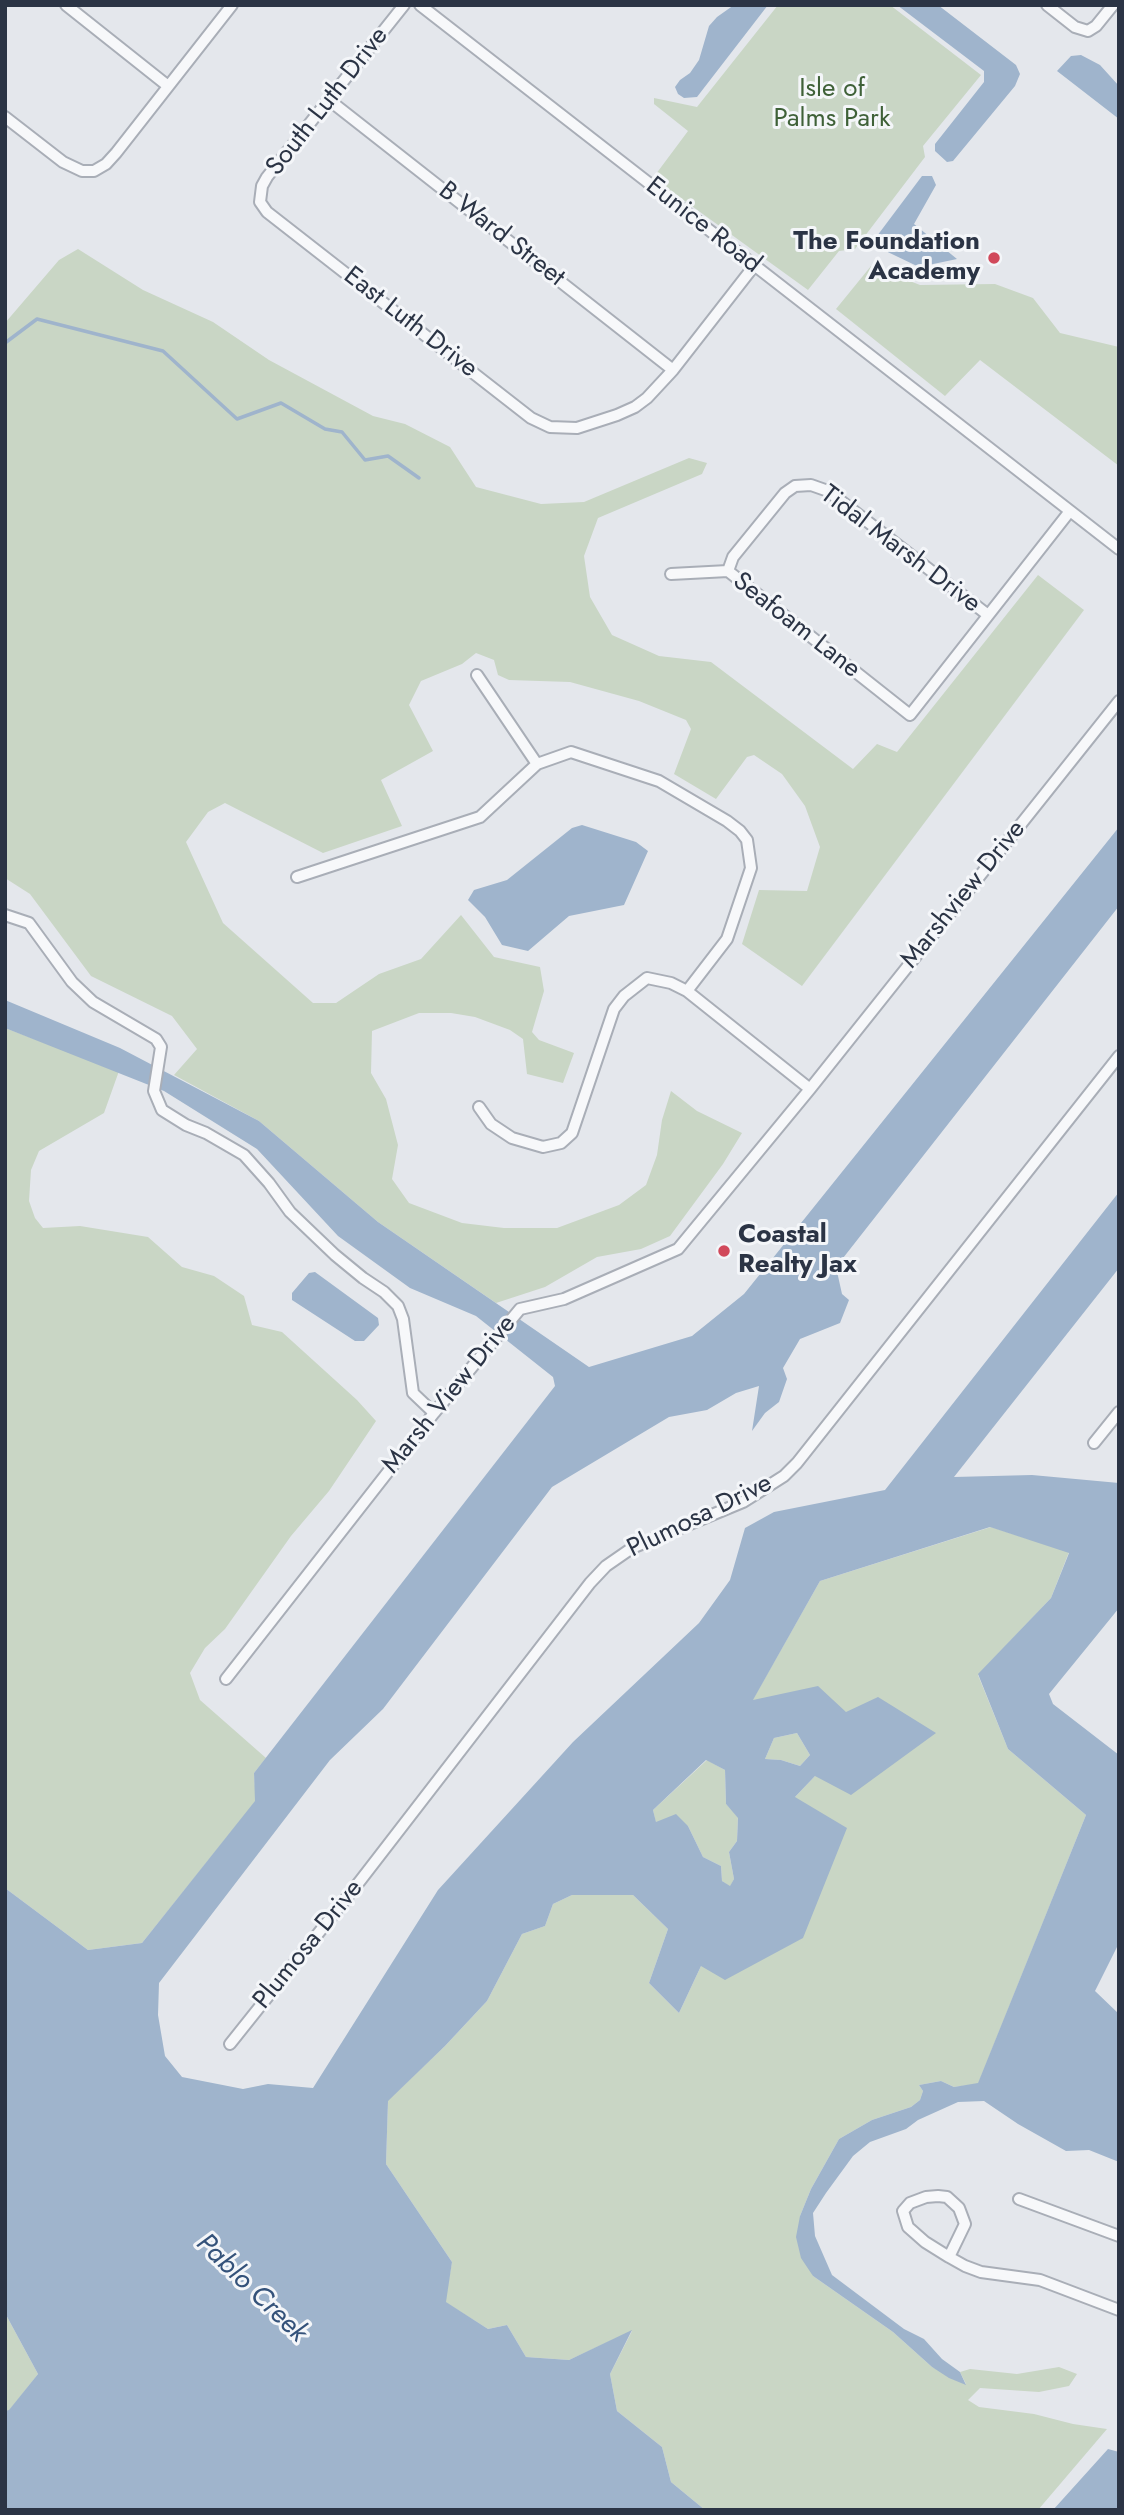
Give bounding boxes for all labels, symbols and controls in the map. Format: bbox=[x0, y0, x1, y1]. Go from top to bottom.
street label: South Luth Drive bbox=[260, 21, 396, 183]
park label: Isle of Palms Park bbox=[774, 74, 890, 136]
street label: Eunice Road bbox=[639, 171, 767, 281]
street label: B Ward Street bbox=[432, 176, 570, 294]
place label: The Foundation Academy bbox=[793, 227, 980, 288]
marker: The Foundation Academy bbox=[986, 250, 1002, 266]
street label: East Luth Drive bbox=[337, 261, 483, 385]
street label: Tidal Marsh Drive bbox=[814, 480, 986, 620]
street label: Seafoam Lane bbox=[726, 566, 866, 686]
street label: Marshview Drive bbox=[895, 815, 1033, 975]
place label: Coastal Realty Jax bbox=[738, 1220, 857, 1282]
marker: Coastal Realty Jax bbox=[716, 1243, 732, 1259]
street label: Marsh View Drive bbox=[377, 1310, 523, 1480]
street label: Plumosa Drive bbox=[623, 1469, 777, 1565]
street label: Plumosa Drive bbox=[247, 1874, 371, 2016]
water label: Pablo Creek bbox=[188, 2228, 314, 2350]

